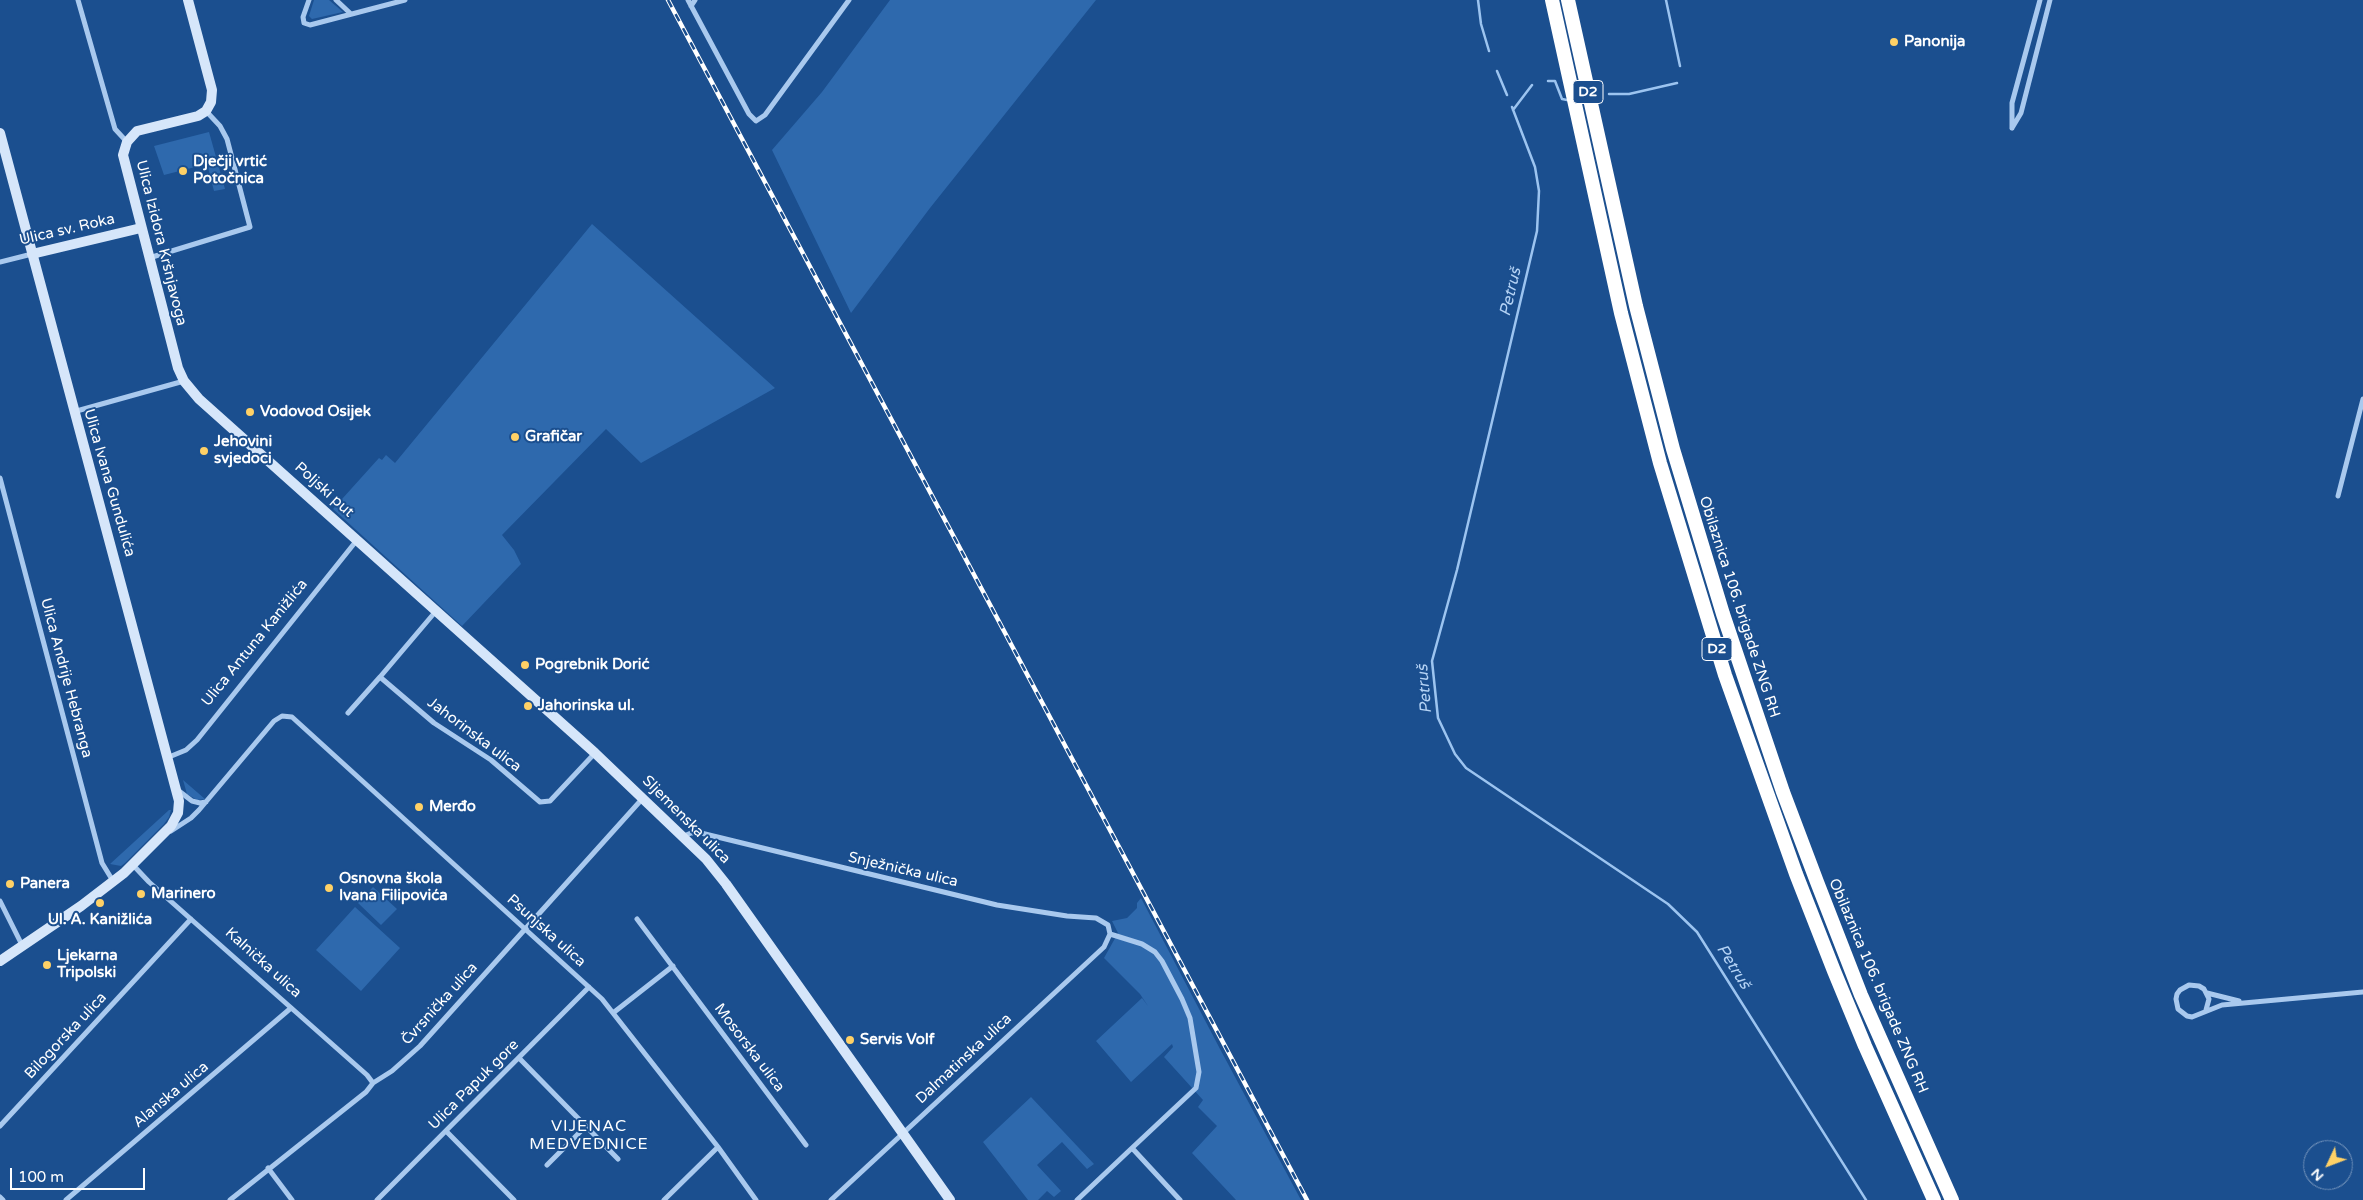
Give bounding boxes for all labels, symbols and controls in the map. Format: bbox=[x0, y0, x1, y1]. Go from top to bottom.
place label: Panonija bbox=[1904, 33, 1965, 51]
marker: Panonija bbox=[1888, 36, 1900, 48]
road number: D2 bbox=[1573, 80, 1603, 104]
place label: Dječji vrtić Potočnica bbox=[193, 153, 267, 188]
street label: Ulica Izidora Kršnjavoga bbox=[132, 158, 190, 328]
marker: Dječji vrtić Potočnica bbox=[177, 165, 189, 177]
street label: Ulica sv. Roka bbox=[17, 210, 117, 250]
water label: Petruš bbox=[1496, 266, 1526, 318]
place label: Vodovod Osijek bbox=[260, 403, 371, 421]
marker: Vodovod Osijek bbox=[244, 406, 256, 418]
street label: Ulica Ivana Gundulića bbox=[79, 407, 139, 559]
place label: Grafičar bbox=[525, 428, 582, 446]
marker: Grafičar bbox=[509, 431, 521, 443]
place label: Jehovini svjedoci bbox=[214, 433, 272, 468]
marker: Jehovini svjedoci bbox=[198, 445, 210, 457]
street label: Poljski put bbox=[291, 459, 357, 521]
street label: Obilaznica 106. brigade ZNG RH bbox=[1695, 494, 1783, 720]
street label: Ulica Antuna Kanižlića bbox=[198, 576, 312, 710]
street label: Ulica Andrije Hebranga bbox=[36, 596, 96, 760]
road number: D2 bbox=[1702, 638, 1732, 661]
place label: Pogrebnik Dorić bbox=[535, 656, 649, 674]
marker: Pogrebnik Dorić bbox=[519, 659, 531, 671]
water label: Petruš bbox=[1413, 664, 1437, 714]
street label: Jahorinska ulica bbox=[424, 694, 524, 776]
place label: Jahorinska ul. bbox=[538, 697, 635, 715]
marker: Jahorinska ul. bbox=[522, 700, 534, 712]
street label: Sljemenska ulica bbox=[638, 772, 734, 868]
place label: Merđo bbox=[429, 798, 476, 816]
marker: Merđo bbox=[413, 801, 425, 813]
street label: Snježnička ulica bbox=[846, 849, 960, 891]
place label: Osnovna škola Ivana Filipovića bbox=[339, 870, 448, 905]
place label: Panera bbox=[20, 875, 70, 893]
street label: Obilaznica 106. brigade ZNG RH bbox=[1824, 876, 1932, 1096]
marker: Panera bbox=[4, 878, 16, 890]
marker: Osnovna škola Ivana Filipovića bbox=[323, 882, 335, 894]
place label: Marinero bbox=[151, 885, 216, 903]
marker: Marinero bbox=[135, 888, 147, 900]
street label: Psunjska ulica bbox=[503, 891, 589, 971]
marker: Ul. A. Kanižlića bbox=[94, 897, 106, 909]
place label: Ul. A. Kanižlića bbox=[48, 911, 152, 929]
street label: Kalnička ulica bbox=[221, 924, 305, 1002]
water label: Petruš bbox=[1712, 941, 1754, 993]
place label: Ljekarna Tripolski bbox=[57, 947, 118, 982]
marker: Ljekarna Tripolski bbox=[41, 959, 53, 971]
street label: Čvrsnička ulica bbox=[398, 959, 482, 1049]
street label: Bilogorska ulica bbox=[21, 989, 111, 1083]
street label: Mosorska ulica bbox=[710, 1000, 788, 1096]
street label: Dalmatinska ulica bbox=[912, 1010, 1016, 1108]
place label: Servis Volf bbox=[860, 1031, 934, 1049]
marker: Servis Volf bbox=[844, 1034, 856, 1046]
street label: Ulica Papuk gore bbox=[425, 1036, 523, 1134]
street label: Alanska ulica bbox=[130, 1058, 212, 1132]
district label: VIJENAC MEDVEDNICE bbox=[528, 1117, 650, 1155]
north arrow bbox=[2303, 1140, 2353, 1190]
scale bar bbox=[12, 1158, 148, 1190]
text: N bbox=[2307, 1165, 2327, 1185]
text: 100 m bbox=[18, 1168, 64, 1186]

